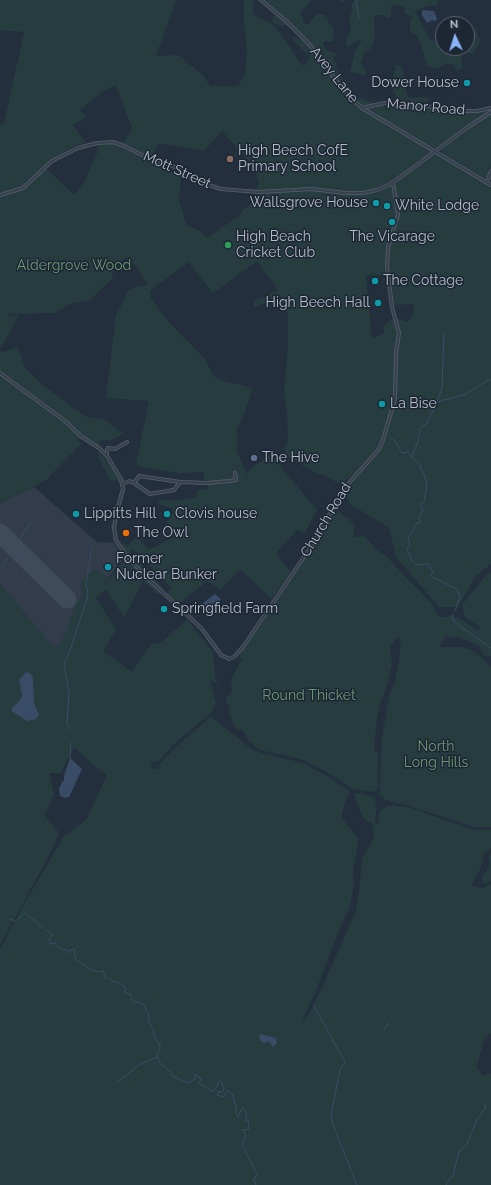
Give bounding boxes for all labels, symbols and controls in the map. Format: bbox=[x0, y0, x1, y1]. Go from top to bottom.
north arrow bbox=[435, 16, 475, 56]
text: N bbox=[450, 18, 459, 31]
street label: Avey Lane bbox=[306, 43, 362, 107]
place label: Dower House bbox=[371, 75, 459, 91]
marker: Dower House bbox=[462, 78, 472, 88]
street label: Manor Road bbox=[386, 95, 466, 119]
place label: High Beech CofE Primary School bbox=[238, 143, 348, 176]
street label: Mott Street bbox=[141, 148, 213, 192]
marker: High Beech CofE Primary School bbox=[225, 154, 235, 164]
place label: Wallsgrove House bbox=[250, 195, 368, 211]
marker: Wallsgrove House bbox=[371, 198, 381, 208]
place label: White Lodge bbox=[395, 198, 479, 214]
marker: White Lodge bbox=[382, 201, 392, 211]
marker: The Vicarage bbox=[387, 217, 397, 227]
place label: High Beach Cricket Club bbox=[236, 229, 315, 262]
place label: The Vicarage bbox=[349, 229, 435, 245]
marker: High Beach Cricket Club bbox=[223, 240, 233, 250]
park label: Aldergrove Wood bbox=[17, 258, 131, 274]
place label: The Cottage bbox=[383, 273, 463, 289]
marker: The Cottage bbox=[370, 276, 380, 286]
place label: High Beech Hall bbox=[266, 295, 370, 311]
marker: High Beech Hall bbox=[373, 298, 383, 308]
place label: La Bise bbox=[390, 396, 437, 412]
marker: La Bise bbox=[377, 399, 387, 409]
place label: The Hive bbox=[262, 450, 319, 466]
marker: The Hive bbox=[249, 453, 259, 463]
street label: Church Road bbox=[297, 480, 355, 560]
place label: Lippitts Hill bbox=[84, 506, 156, 522]
place label: Clovis house bbox=[175, 506, 257, 522]
marker: Lippitts Hill bbox=[71, 509, 81, 519]
marker: Clovis house bbox=[162, 509, 172, 519]
place label: The Owl bbox=[134, 525, 188, 541]
marker: The Owl bbox=[121, 528, 131, 538]
place label: Former Nuclear Bunker bbox=[116, 551, 217, 584]
marker: Former Nuclear Bunker bbox=[103, 562, 113, 572]
place label: Springfield Farm bbox=[172, 601, 278, 617]
marker: Springfield Farm bbox=[159, 604, 169, 614]
park label: Round Thicket bbox=[262, 688, 356, 704]
park label: North Long Hills bbox=[404, 739, 468, 772]

